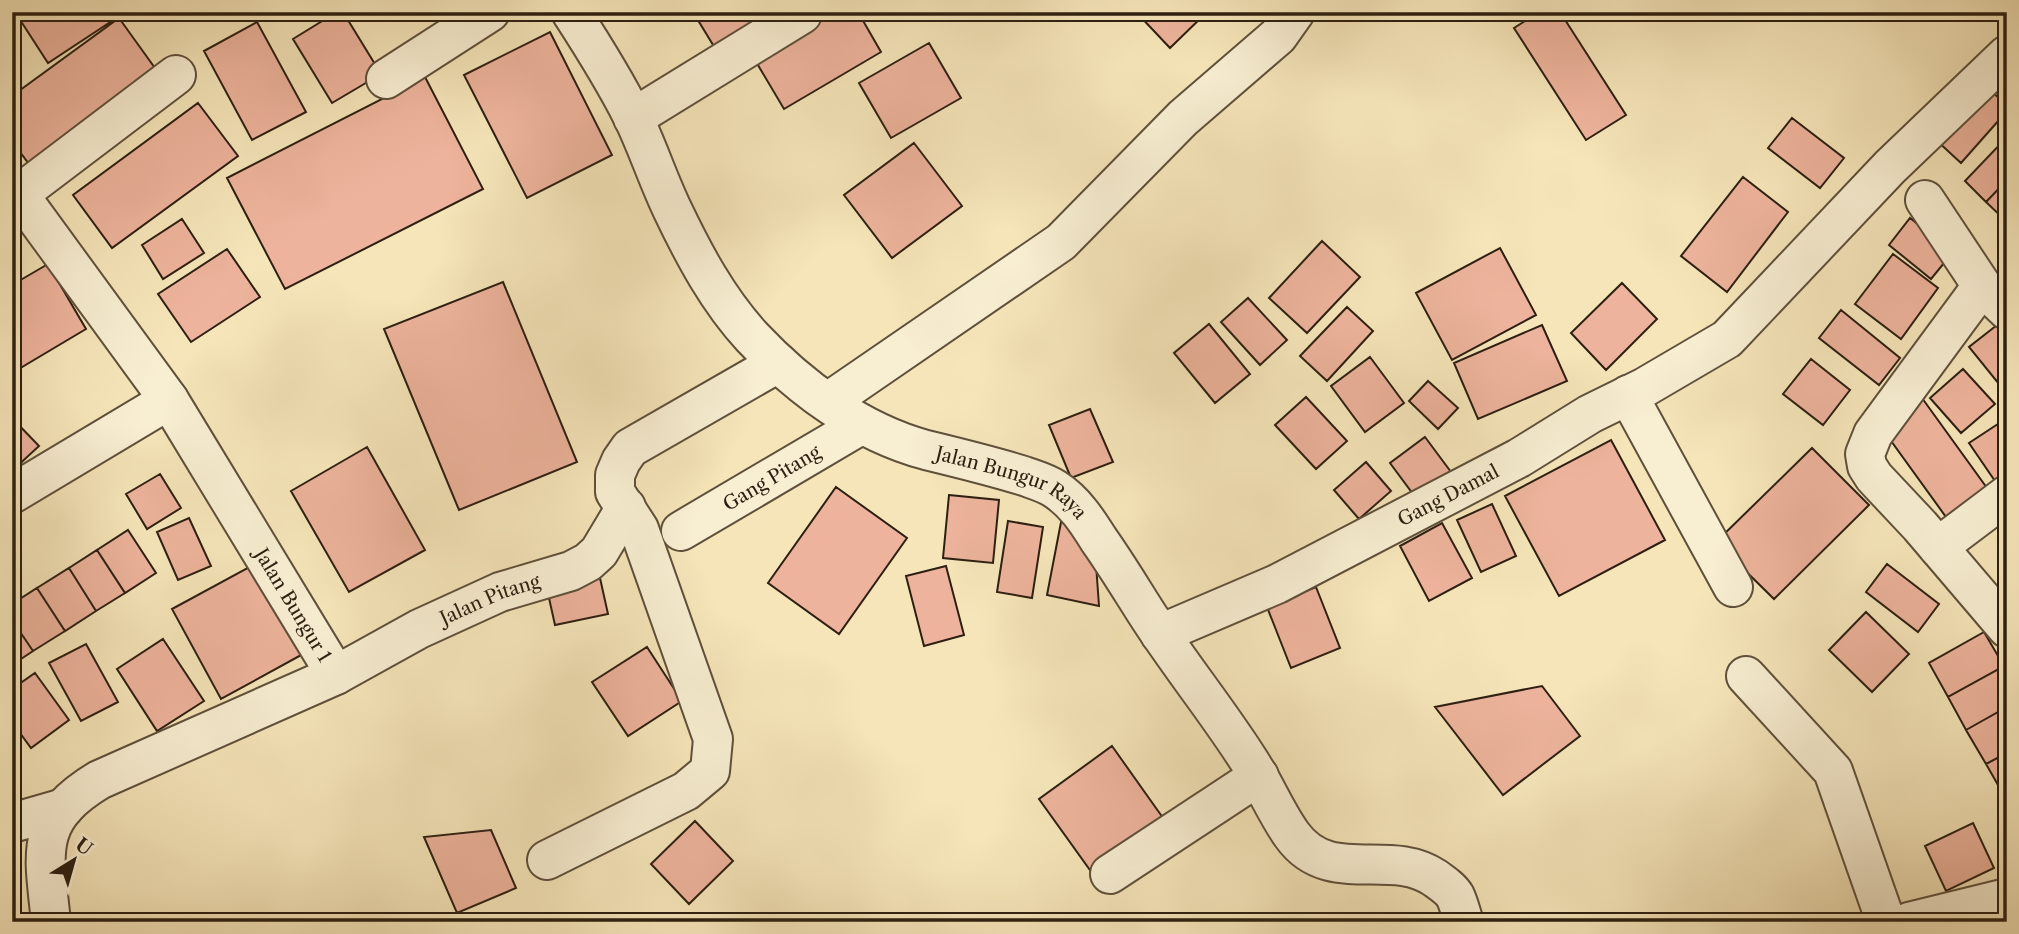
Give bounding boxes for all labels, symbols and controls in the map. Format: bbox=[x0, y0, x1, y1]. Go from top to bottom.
street label: Gang Pitang bbox=[719, 440, 825, 515]
street label: Jalan Bungur Raya bbox=[931, 441, 1092, 524]
street label: Gang Damal bbox=[1393, 459, 1503, 531]
street label: Jalan Bungur 1 bbox=[249, 541, 337, 666]
street label: Jalan Pitang bbox=[433, 569, 544, 631]
north arrow bbox=[38, 825, 108, 895]
text: U bbox=[71, 833, 97, 861]

